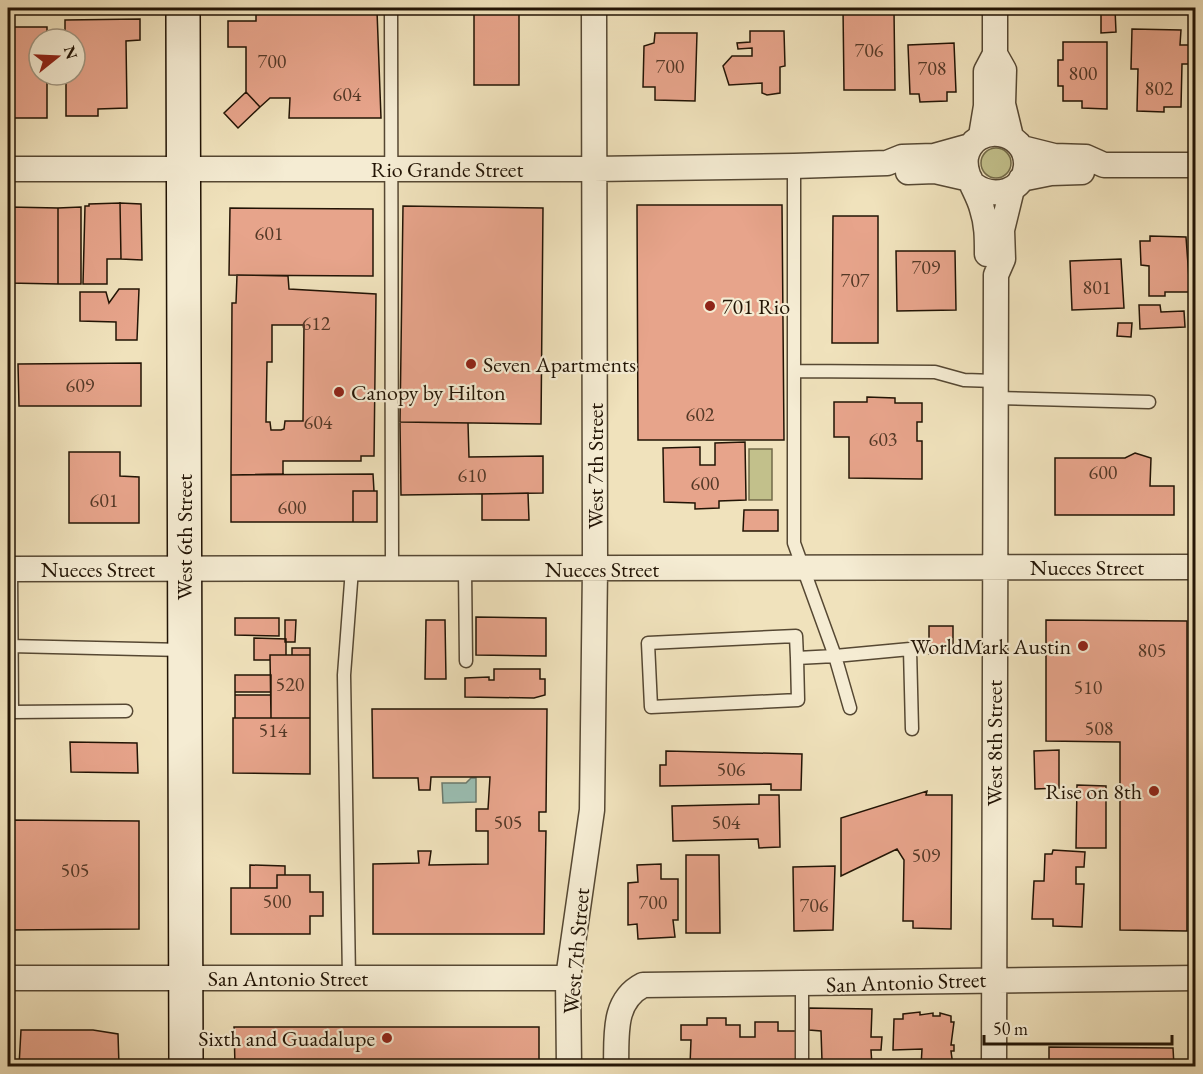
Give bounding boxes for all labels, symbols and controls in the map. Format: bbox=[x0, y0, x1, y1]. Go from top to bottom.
north arrow bbox=[27, 27, 87, 87]
house number: 706 bbox=[855, 37, 884, 63]
text: N bbox=[59, 43, 83, 62]
house number: 700 bbox=[258, 48, 287, 74]
house number: 700 bbox=[656, 53, 685, 79]
house number: 708 bbox=[918, 55, 946, 81]
house number: 800 bbox=[1069, 60, 1098, 86]
house number: 802 bbox=[1145, 75, 1174, 101]
house number: 604 bbox=[333, 81, 362, 107]
street label: Rio Grande Street bbox=[371, 155, 523, 184]
house number: 601 bbox=[255, 220, 283, 246]
house number: 709 bbox=[912, 254, 941, 280]
house number: 707 bbox=[841, 267, 870, 293]
house number: 801 bbox=[1083, 274, 1111, 300]
place label: 701 Rio bbox=[722, 292, 790, 321]
marker: 701 Rio bbox=[703, 299, 717, 313]
house number: 612 bbox=[302, 310, 331, 336]
place label: Seven Apartments bbox=[483, 350, 636, 379]
marker: Seven Apartments bbox=[464, 357, 478, 371]
house number: 609 bbox=[66, 372, 95, 398]
place label: Canopy by Hilton bbox=[351, 378, 506, 407]
marker: Canopy by Hilton bbox=[332, 385, 346, 399]
house number: 602 bbox=[686, 401, 715, 427]
street label: West 7th Street bbox=[581, 403, 610, 529]
house number: 604 bbox=[304, 409, 333, 435]
house number: 603 bbox=[869, 426, 897, 452]
house number: 600 bbox=[1089, 459, 1118, 485]
house number: 610 bbox=[458, 462, 487, 488]
house number: 600 bbox=[691, 470, 720, 496]
street label: West 6th Street bbox=[170, 474, 199, 600]
house number: 601 bbox=[90, 487, 118, 513]
house number: 600 bbox=[278, 494, 307, 520]
street label: Nueces Street bbox=[1030, 553, 1144, 582]
street label: Nueces Street bbox=[41, 555, 155, 584]
street label: Nueces Street bbox=[545, 555, 659, 584]
place label: WorldMark Austin bbox=[910, 632, 1071, 661]
house number: 805 bbox=[1138, 637, 1166, 663]
marker: WorldMark Austin bbox=[1076, 639, 1090, 653]
house number: 520 bbox=[276, 671, 305, 697]
house number: 510 bbox=[1074, 674, 1103, 700]
street label: West 8th Street bbox=[980, 680, 1009, 806]
house number: 508 bbox=[1085, 715, 1113, 741]
house number: 514 bbox=[259, 717, 288, 743]
house number: 506 bbox=[717, 756, 746, 782]
place label: Rise on 8th bbox=[1045, 777, 1142, 806]
marker: Rise on 8th bbox=[1147, 784, 1161, 798]
house number: 505 bbox=[494, 809, 522, 835]
house number: 504 bbox=[712, 809, 741, 835]
house number: 509 bbox=[912, 842, 941, 868]
house number: 505 bbox=[61, 857, 89, 883]
street label: West 7th Street bbox=[556, 887, 596, 1015]
house number: 500 bbox=[263, 888, 292, 914]
house number: 700 bbox=[639, 889, 668, 915]
house number: 706 bbox=[800, 892, 829, 918]
street label: San Antonio Street bbox=[208, 964, 368, 993]
street label: San Antonio Street bbox=[825, 965, 987, 999]
scale bar bbox=[984, 1008, 1172, 1046]
text: 50 m bbox=[993, 1017, 1028, 1040]
place label: Sixth and Guadalupe bbox=[198, 1024, 375, 1053]
marker: Sixth and Guadalupe bbox=[380, 1031, 394, 1045]

